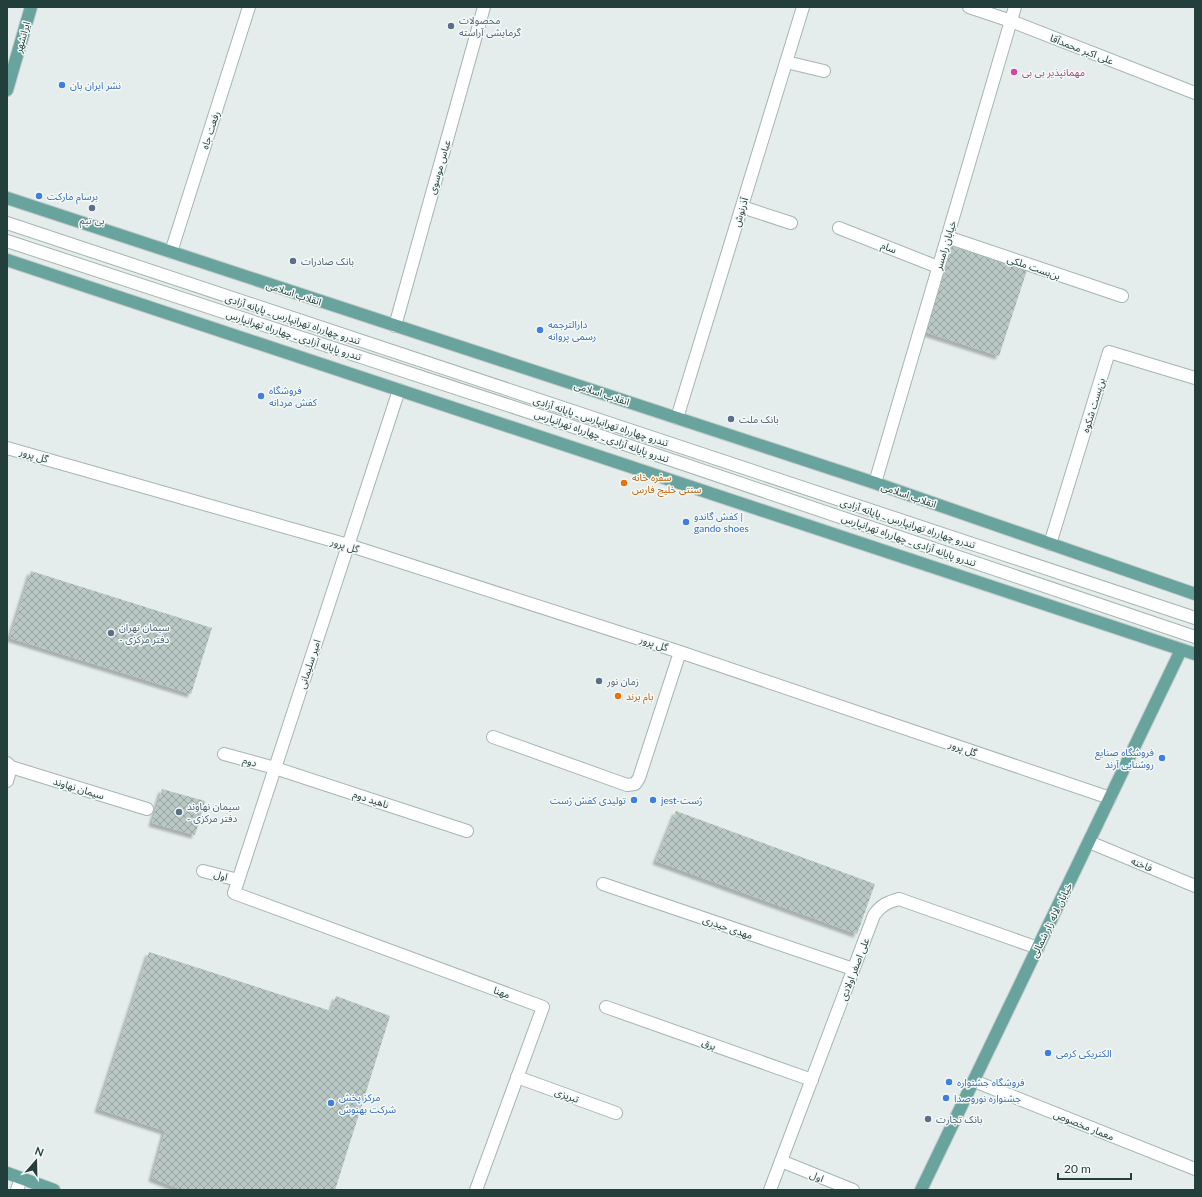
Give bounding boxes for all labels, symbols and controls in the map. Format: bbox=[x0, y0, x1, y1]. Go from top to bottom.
place label: محصولات گرمایشی آراسته bbox=[459, 14, 522, 39]
street label: ایرانشهر bbox=[12, 20, 33, 55]
marker: محصولات گرمایشی آراسته bbox=[446, 21, 456, 31]
street label: علی اکبر محمدآقا bbox=[1048, 31, 1115, 68]
place label: مهمانپذیر بی بی bbox=[1022, 66, 1085, 79]
marker: مهمانپذیر بی بی bbox=[1009, 67, 1019, 77]
place label: نشر ایران بان bbox=[70, 79, 121, 92]
marker: نشر ایران بان bbox=[57, 80, 67, 90]
street label: رفعت جاه bbox=[198, 109, 223, 151]
street label: عباس موسوی bbox=[425, 138, 453, 196]
place label: برسام مارکت bbox=[47, 190, 98, 205]
marker: برسام مارکت bbox=[34, 191, 44, 201]
street label: آذرنوش bbox=[730, 195, 751, 228]
marker: بی تیم bbox=[87, 203, 97, 213]
place label: بی تیم bbox=[80, 214, 105, 228]
street label: خیابان رامسر bbox=[932, 219, 959, 272]
street label: سام bbox=[878, 239, 899, 258]
street label: بن‌بست ملکی bbox=[1006, 252, 1062, 282]
place label: بانک صادرات bbox=[301, 255, 354, 268]
marker: بانک صادرات bbox=[288, 256, 298, 266]
street label: انقلاب اسلامی bbox=[265, 278, 323, 308]
street label: تندرو چهارراه تهرانپارس ـ پایانه آزادی bbox=[223, 291, 362, 348]
street label: تندرو پایانه آزادی ـ چهارراه تهرانپارس bbox=[224, 307, 363, 364]
place label: دارالترجمه رسمی پروانه bbox=[548, 318, 597, 343]
marker: دارالترجمه رسمی پروانه bbox=[535, 325, 545, 335]
street label: بن‌بست شکوه bbox=[1079, 376, 1108, 434]
street label: انقلاب اسلامی bbox=[573, 378, 631, 408]
place label: فروشگاه کفش مردانه bbox=[269, 384, 318, 409]
marker: فروشگاه کفش مردانه bbox=[256, 391, 266, 401]
street label: تندرو چهارراه تهرانپارس ـ پایانه آزادی bbox=[531, 393, 670, 450]
street label: تندرو پایانه آزادی ـ چهارراه تهرانپارس bbox=[533, 407, 671, 466]
place label: بانک ملت bbox=[739, 413, 779, 425]
marker: بانک ملت bbox=[726, 414, 736, 424]
street label: گل پرور bbox=[17, 445, 50, 466]
place label: سفره خانه سنتی خلیج فارس bbox=[632, 471, 702, 497]
marker: سفره خانه سنتی خلیج فارس bbox=[619, 478, 629, 488]
street label: انقلاب اسلامی bbox=[880, 480, 938, 510]
street label: تندرو چهارراه تهرانپارس ـ پایانه آزادی bbox=[838, 495, 977, 552]
place label: کفش گاندو | gando shoes bbox=[694, 510, 749, 534]
street label: تندرو پایانه آزادی ـ چهارراه تهرانپارس bbox=[840, 511, 978, 570]
marker: کفش گاندو | gando shoes bbox=[681, 517, 691, 527]
street label: گل پرور bbox=[328, 535, 361, 556]
place label: سیمان تهران - دفتر مرکزی bbox=[119, 621, 170, 646]
marker: سیمان تهران - دفتر مرکزی bbox=[106, 628, 116, 638]
street label: گل پرور bbox=[637, 632, 671, 654]
street label: امیر سلیمانی bbox=[295, 638, 324, 691]
place label: زمان نور bbox=[606, 675, 639, 688]
marker: زمان نور bbox=[594, 676, 604, 686]
place label: بام برند bbox=[626, 690, 654, 705]
marker: بام برند bbox=[613, 691, 623, 701]
street label: گل پرور bbox=[946, 737, 980, 760]
place label: فروشگاه صنایع روشنایی آرند bbox=[1095, 746, 1155, 771]
street label: دوم bbox=[241, 753, 259, 772]
marker: فروشگاه صنایع روشنایی آرند bbox=[1157, 753, 1167, 763]
street label: سیمان نهاوند bbox=[52, 775, 106, 802]
street label: ناهید دوم bbox=[351, 788, 391, 813]
place label: تولیدی کفش ژست bbox=[550, 794, 626, 807]
place label: jest-ژست bbox=[660, 794, 703, 807]
marker: تولیدی کفش ژست bbox=[629, 795, 639, 805]
marker: jest-ژست bbox=[648, 795, 658, 805]
place label: سیمان نهاوند - دفتر مرکزی bbox=[187, 800, 240, 825]
marker: سیمان نهاوند - دفتر مرکزی bbox=[174, 807, 184, 817]
street label: فاخته bbox=[1130, 854, 1155, 874]
street label: اول bbox=[213, 867, 229, 884]
street label: خیابان لاله زار شمالی bbox=[1028, 880, 1075, 960]
street label: مهدی حیدری bbox=[701, 913, 755, 942]
street label: علی اصغر اولادی bbox=[837, 936, 872, 1002]
street label: مهنا bbox=[492, 984, 512, 1000]
street label: برق bbox=[700, 1036, 718, 1053]
place label: الکتریکی کرمی bbox=[1056, 1047, 1112, 1060]
marker: الکتریکی کرمی bbox=[1043, 1048, 1053, 1058]
place label: فروشگاه جشنواره bbox=[957, 1076, 1025, 1089]
marker: فروشگاه جشنواره bbox=[944, 1077, 954, 1087]
street label: تبریزی bbox=[553, 1085, 581, 1106]
place label: مرکز پخش شرکت بهنوش bbox=[339, 1091, 396, 1116]
place label: جشنواره نوروصدا bbox=[954, 1092, 1021, 1105]
marker: جشنواره نوروصدا bbox=[941, 1093, 951, 1103]
marker: مرکز پخش شرکت بهنوش bbox=[326, 1098, 336, 1108]
street label: معمار مخصوص bbox=[1052, 1107, 1116, 1144]
place label: بانک تجارت bbox=[936, 1113, 983, 1126]
marker: بانک تجارت bbox=[923, 1114, 933, 1124]
north arrow bbox=[16, 1141, 56, 1181]
text: N bbox=[33, 1144, 46, 1159]
scale bar bbox=[1058, 1155, 1131, 1181]
text: 20 m bbox=[1064, 1161, 1091, 1176]
street label: اول bbox=[808, 1168, 826, 1185]

